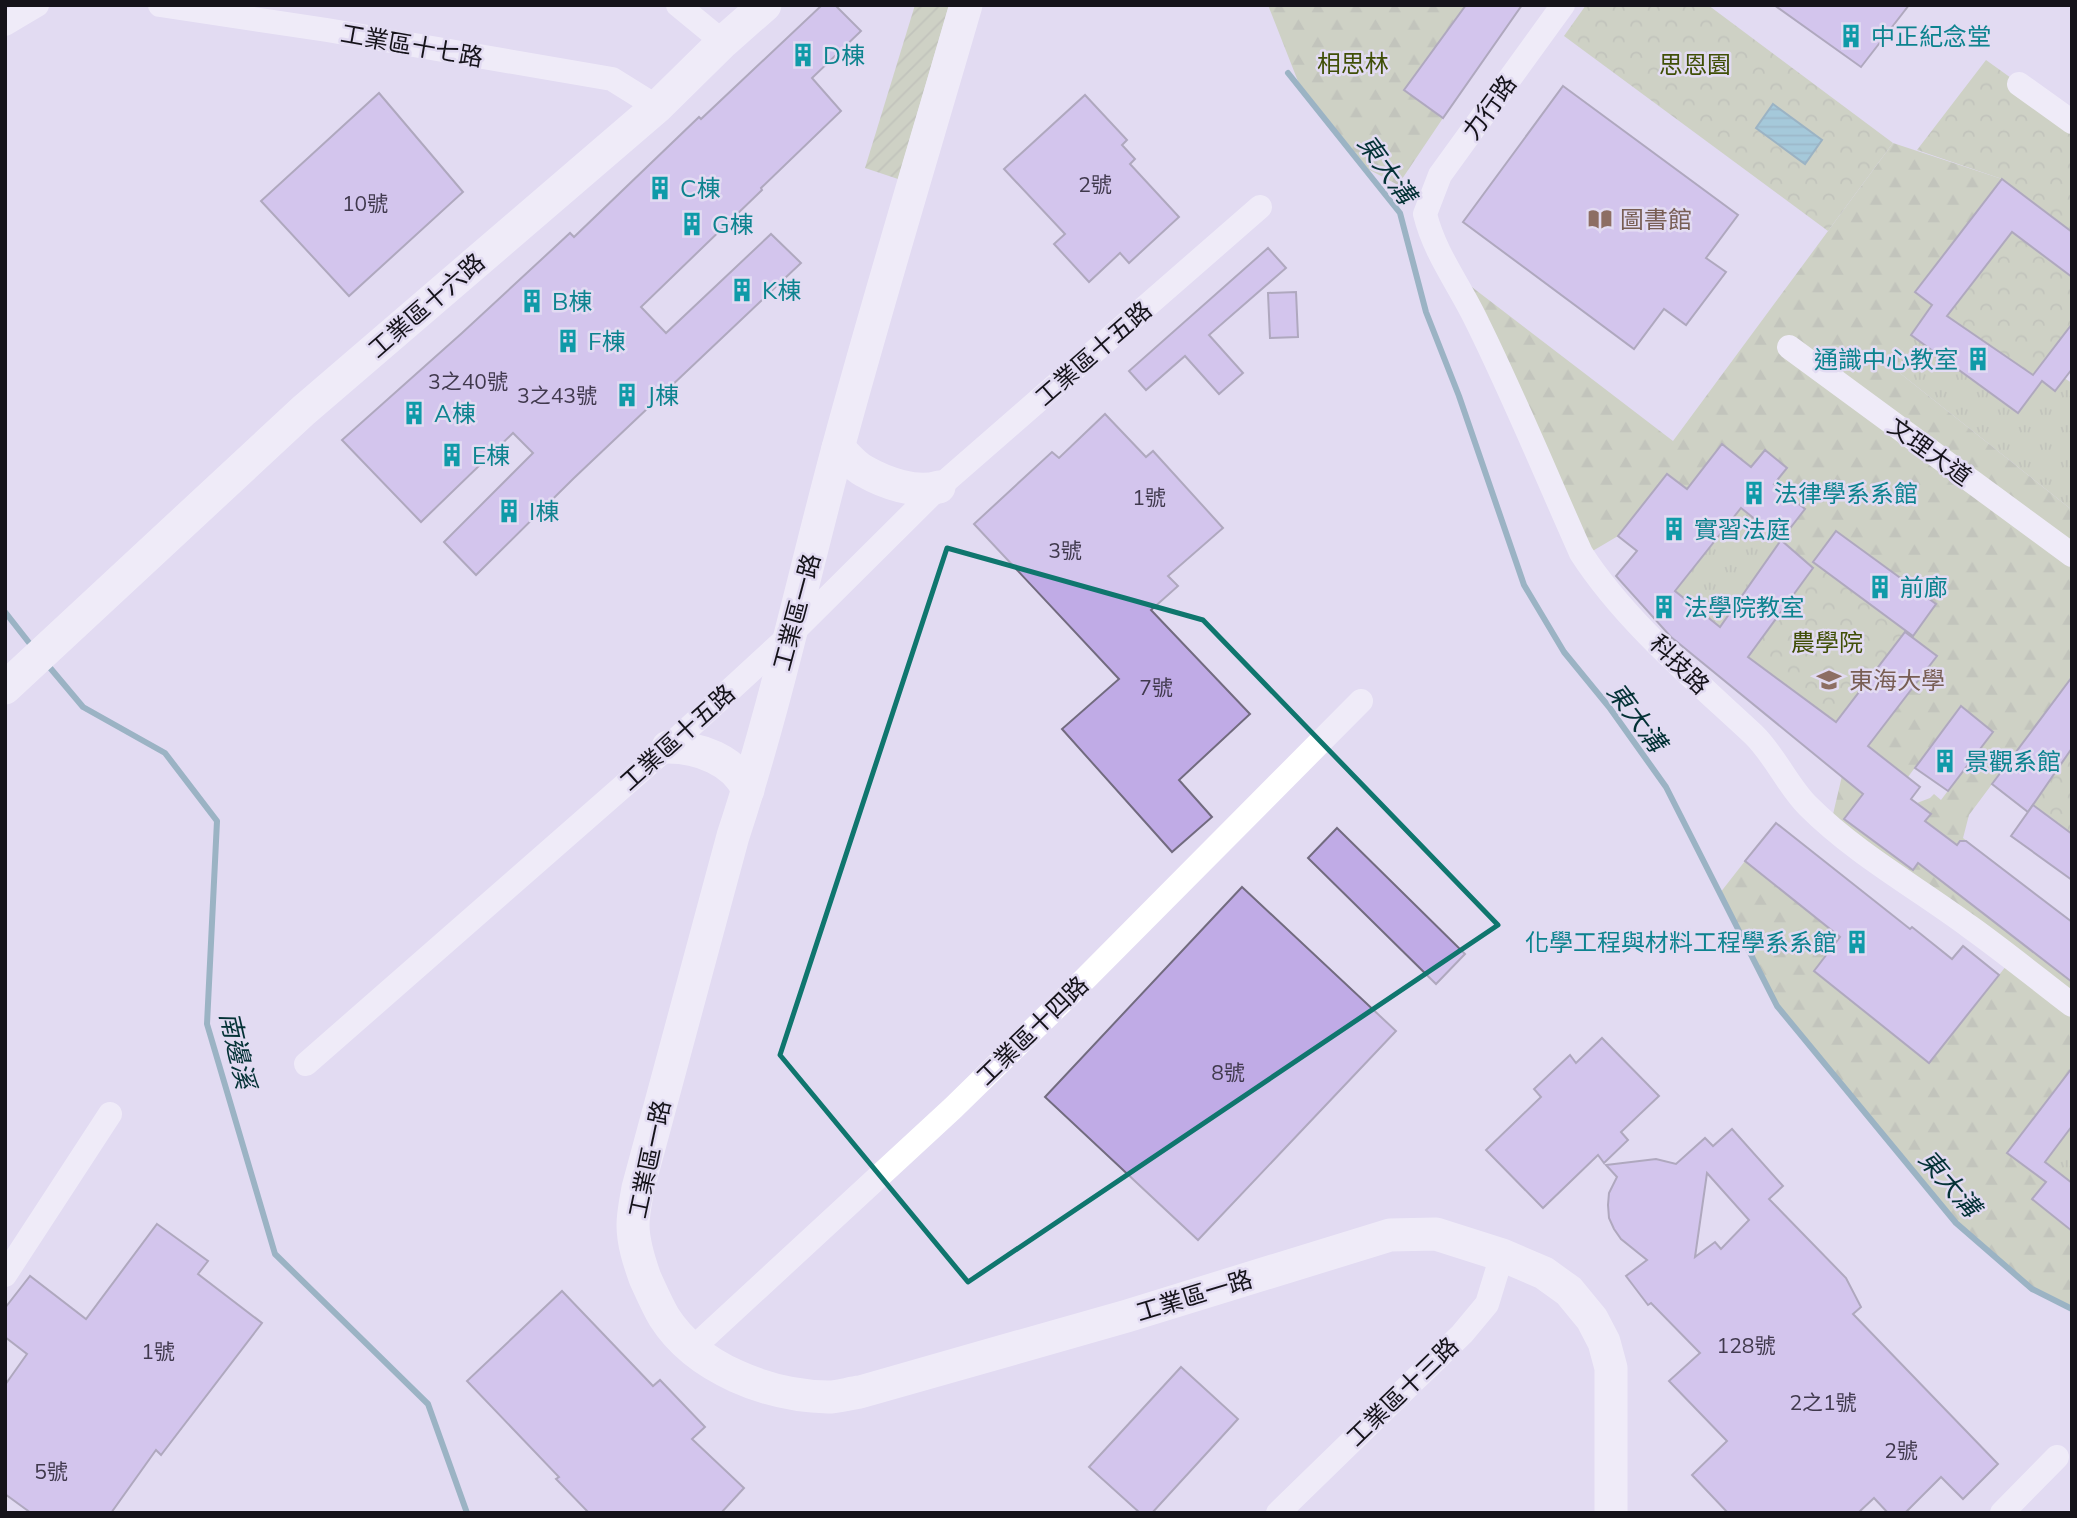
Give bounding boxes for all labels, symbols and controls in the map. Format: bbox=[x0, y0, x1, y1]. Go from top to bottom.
street label: 工業區十七路 bbox=[338, 18, 486, 72]
place label: 中正紀念堂 bbox=[1871, 21, 1991, 51]
building icon: 中正紀念堂 bbox=[1837, 22, 1865, 50]
place label: D棟 bbox=[823, 40, 865, 70]
building icon: D棟 bbox=[789, 41, 817, 69]
park label: 相思林 bbox=[1317, 48, 1389, 78]
park label: 思恩園 bbox=[1659, 49, 1731, 79]
street label: 力行路 bbox=[1456, 69, 1522, 145]
water label: 東大溝 bbox=[1351, 128, 1426, 213]
house number: 2號 bbox=[1078, 171, 1112, 197]
place label: C棟 bbox=[680, 173, 720, 203]
building icon: C棟 bbox=[646, 174, 674, 202]
house number: 10號 bbox=[342, 190, 388, 216]
place label: 圖書館 bbox=[1620, 204, 1692, 234]
library icon: 圖書館 bbox=[1586, 205, 1614, 233]
place label: G棟 bbox=[712, 209, 754, 239]
building icon: G棟 bbox=[678, 210, 706, 238]
street label: 工業區十六路 bbox=[362, 246, 490, 364]
place label: K棟 bbox=[762, 275, 801, 305]
building icon: K棟 bbox=[728, 276, 756, 304]
place label: B棟 bbox=[552, 286, 592, 316]
building icon: B棟 bbox=[518, 287, 546, 315]
street label: 工業區十五路 bbox=[1029, 294, 1157, 412]
place label: F棟 bbox=[588, 326, 626, 356]
building icon: F棟 bbox=[554, 327, 582, 355]
place label: 通識中心教室 bbox=[1814, 344, 1958, 374]
building icon: 通識中心教室 bbox=[1964, 345, 1992, 373]
house number: 3之40號 bbox=[428, 368, 508, 394]
place label: J棟 bbox=[647, 380, 679, 410]
building icon: J棟 bbox=[613, 381, 641, 409]
house number: 3之43號 bbox=[517, 382, 597, 408]
place label: A棟 bbox=[434, 398, 476, 428]
building icon: A棟 bbox=[400, 399, 428, 427]
street label: 文理大道 bbox=[1882, 411, 1978, 491]
place label: E棟 bbox=[472, 440, 510, 470]
building icon: E棟 bbox=[438, 441, 466, 469]
place label: 法律學系系館 bbox=[1774, 478, 1918, 508]
building icon: 法律學系系館 bbox=[1740, 479, 1768, 507]
house number: 1號 bbox=[1132, 484, 1166, 510]
place label: I棟 bbox=[529, 496, 559, 526]
building icon: I棟 bbox=[495, 497, 523, 525]
place label: 實習法庭 bbox=[1694, 514, 1790, 544]
building icon: 實習法庭 bbox=[1660, 515, 1688, 543]
house number: 3號 bbox=[1048, 537, 1082, 563]
street label: 工業區一路 bbox=[766, 550, 826, 674]
place label: 前廊 bbox=[1900, 572, 1948, 602]
building icon: 前廊 bbox=[1866, 573, 1894, 601]
place label: 法學院教室 bbox=[1684, 592, 1804, 622]
building icon: 法學院教室 bbox=[1650, 593, 1678, 621]
park label: 農學院 bbox=[1791, 627, 1863, 657]
street label: 科技路 bbox=[1644, 628, 1716, 700]
place label: 東海大學 bbox=[1849, 665, 1945, 695]
school or university icon: 東海大學 bbox=[1815, 666, 1843, 694]
house number: 7號 bbox=[1139, 674, 1173, 700]
water label: 東大溝 bbox=[1600, 676, 1676, 761]
street label: 工業區十五路 bbox=[613, 678, 741, 796]
place label: 景觀系館 bbox=[1965, 746, 2061, 776]
building icon: 景觀系館 bbox=[1931, 747, 1959, 775]
place label: 化學工程與材料工程學系系館 bbox=[1525, 927, 1837, 957]
building icon: 化學工程與材料工程學系系館 bbox=[1843, 928, 1871, 956]
street label: 工業區十四路 bbox=[970, 969, 1094, 1091]
water label: 南邊溪 bbox=[213, 1008, 264, 1096]
house number: 8號 bbox=[1211, 1059, 1245, 1085]
street label: 工業區一路 bbox=[622, 1097, 676, 1221]
water label: 東大溝 bbox=[1912, 1143, 1991, 1226]
street label: 工業區一路 bbox=[1132, 1263, 1256, 1327]
street label: 工業區十三路 bbox=[1340, 1330, 1464, 1452]
house number: 128號 bbox=[1717, 1332, 1775, 1358]
house number: 1號 bbox=[141, 1338, 175, 1364]
house number: 2之1號 bbox=[1789, 1389, 1857, 1415]
house number: 2號 bbox=[1884, 1437, 1918, 1463]
house number: 5號 bbox=[34, 1458, 68, 1484]

